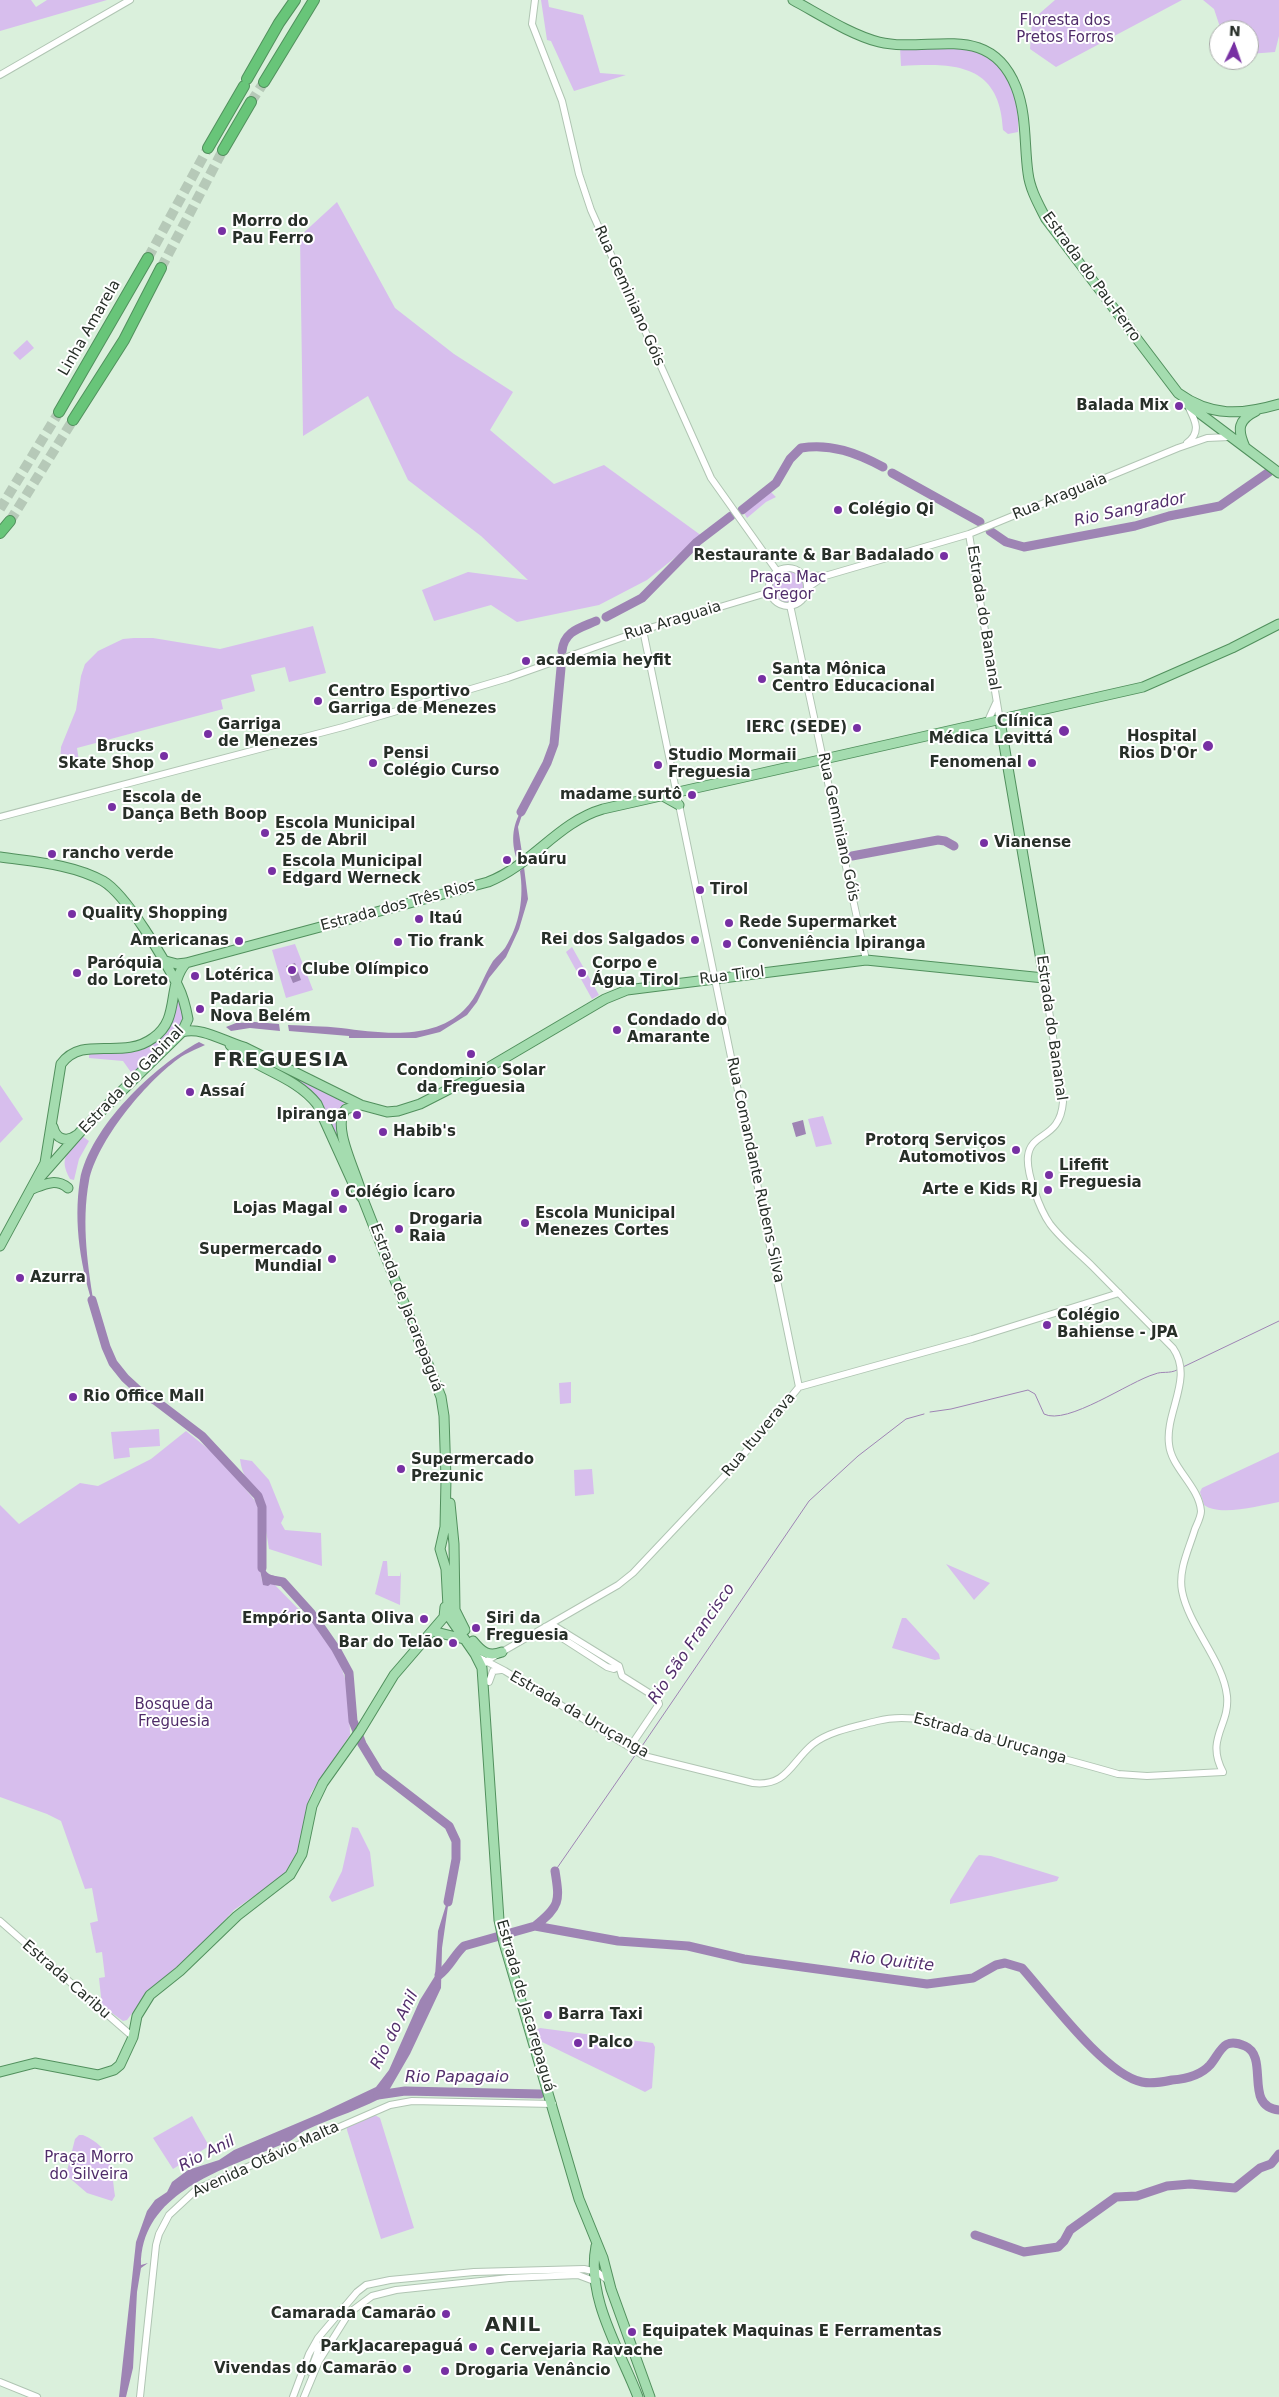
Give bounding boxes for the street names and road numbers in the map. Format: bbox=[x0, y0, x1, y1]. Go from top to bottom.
street label: Estrada do Pau-Ferro bbox=[1038, 209, 1144, 345]
street label: Rua Geminiano Góis bbox=[590, 223, 668, 369]
street label: Linha Amarela bbox=[55, 277, 125, 379]
street label: Rua Araguaia bbox=[1010, 470, 1110, 524]
street label: Estrada do Bananal bbox=[963, 544, 1003, 692]
street label: Rua Araguaia bbox=[622, 598, 724, 644]
street label: Rua Geminiano Góis bbox=[813, 751, 863, 903]
street label: Estrada dos Três Rios bbox=[319, 877, 477, 935]
street label: Estrada do Bananal bbox=[1032, 954, 1070, 1102]
street label: Rua Tirol bbox=[699, 963, 765, 989]
street label: Estrada do Gabinal bbox=[76, 1022, 188, 1138]
street label: Rua Comandante Rubens Silva bbox=[722, 1055, 788, 1285]
street label: Estrada de Jacarepaguá bbox=[366, 1221, 446, 1395]
street label: Rua Ituverava bbox=[719, 1389, 799, 1481]
street label: Estrada da Uruçanga bbox=[506, 1668, 652, 1762]
street label: Estrada da Uruçanga bbox=[911, 1710, 1069, 1768]
street label: Estrada de Jacarepaguá bbox=[492, 1918, 558, 2094]
street label: Estrada Caribu bbox=[18, 1937, 114, 2023]
street label: Avenida Otávio Malta bbox=[190, 2118, 342, 2202]

